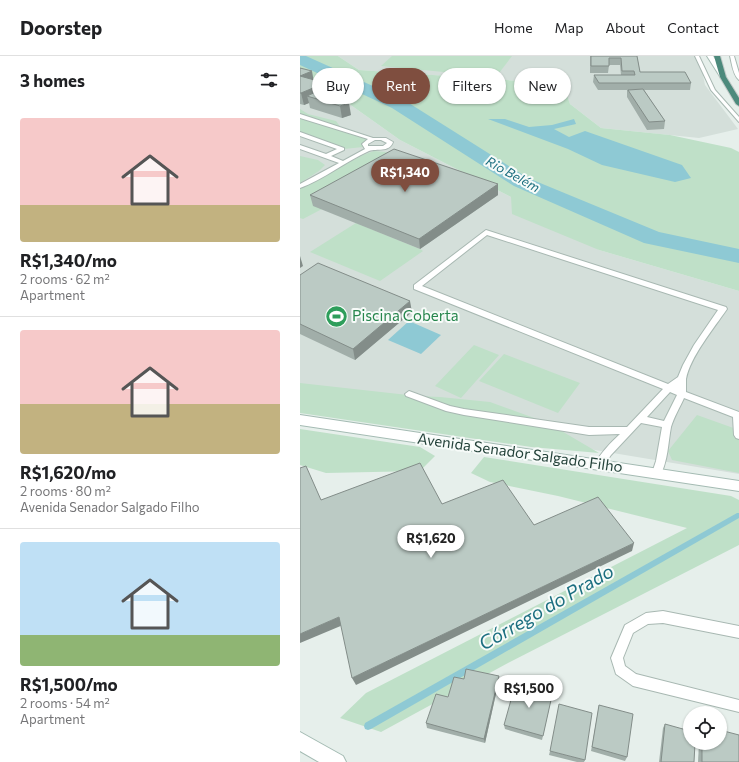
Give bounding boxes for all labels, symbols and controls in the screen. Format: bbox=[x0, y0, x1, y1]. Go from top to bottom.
text: Doorstep bbox=[20, 16, 102, 39]
text: Home bbox=[494, 19, 533, 36]
text: Map bbox=[555, 19, 583, 36]
text: About bbox=[605, 19, 645, 36]
text: Contact bbox=[667, 19, 719, 36]
chip: Buy bbox=[312, 68, 364, 104]
chip: Rent bbox=[372, 68, 430, 104]
chip: Filters bbox=[438, 68, 506, 104]
chip: New bbox=[514, 68, 571, 104]
icon: filters bbox=[258, 69, 280, 91]
text: 3 homes bbox=[20, 70, 85, 91]
icon: home bbox=[114, 144, 186, 216]
water label: Rio Belém bbox=[483, 153, 543, 195]
pin: R$1,340 bbox=[368, 159, 442, 193]
text: R$1,340 bbox=[380, 164, 430, 180]
text: R$1,340/mo bbox=[20, 250, 117, 271]
text: 2 rooms · 62 m² bbox=[20, 271, 110, 287]
text: Apartment bbox=[20, 287, 85, 303]
sports icon: Piscina Coberta bbox=[324, 303, 350, 329]
place label: Piscina Coberta bbox=[352, 306, 459, 324]
icon: home bbox=[114, 356, 186, 428]
street label: Avenida Senador Salgado Filho bbox=[416, 429, 624, 475]
text: R$1,620/mo bbox=[20, 462, 116, 483]
text: 2 rooms · 80 m² bbox=[20, 483, 111, 499]
text: Avenida Senador Salgado Filho bbox=[20, 499, 200, 515]
pin: R$1,620 bbox=[394, 525, 468, 559]
text: R$1,620 bbox=[406, 530, 456, 546]
water label: Córrego do Prado bbox=[474, 559, 617, 655]
icon: home bbox=[114, 568, 186, 640]
text: R$1,500/mo bbox=[20, 674, 118, 695]
pin: R$1,500 bbox=[492, 675, 566, 709]
text: R$1,500 bbox=[504, 680, 554, 696]
text: 2 rooms · 54 m² bbox=[20, 695, 110, 711]
map controls bbox=[683, 706, 727, 750]
button: locate bbox=[683, 706, 727, 750]
text: Apartment bbox=[20, 711, 85, 727]

